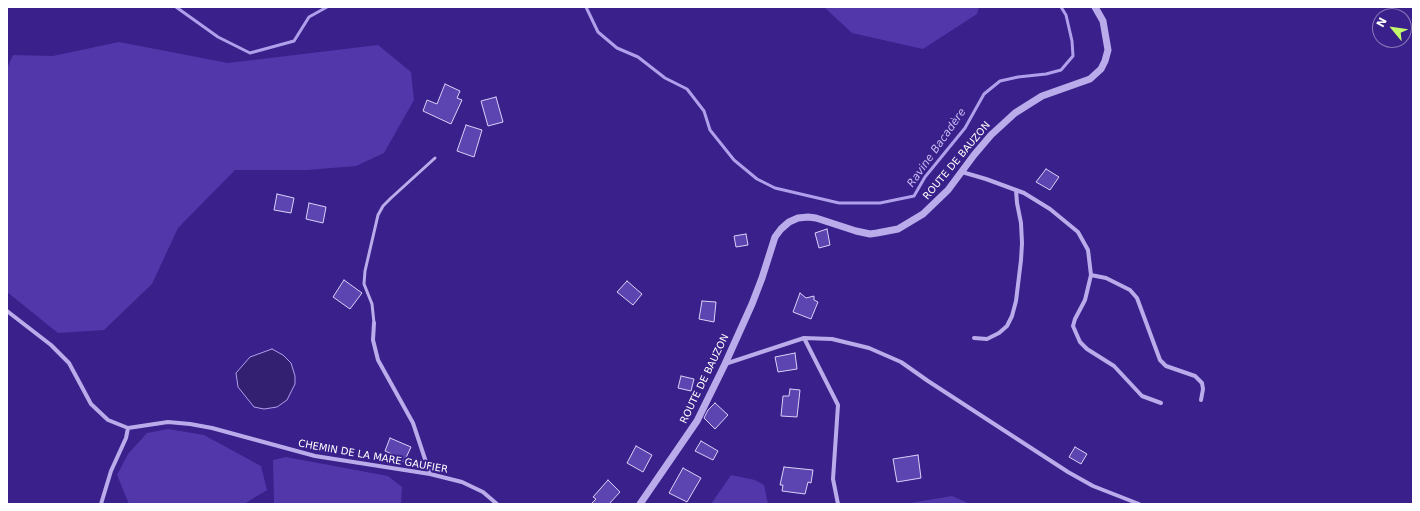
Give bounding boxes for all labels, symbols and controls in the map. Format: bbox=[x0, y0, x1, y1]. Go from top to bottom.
north arrow bbox=[1372, 8, 1412, 48]
text: N bbox=[1374, 15, 1390, 30]
water label: Ravine Bacadère bbox=[905, 106, 969, 190]
street label: ROUTE DE BAUZON bbox=[921, 120, 993, 202]
street label: ROUTE DE BAUZON bbox=[678, 332, 732, 426]
street label: CHEMIN DE LA MARE GAUFIER bbox=[297, 438, 449, 476]

